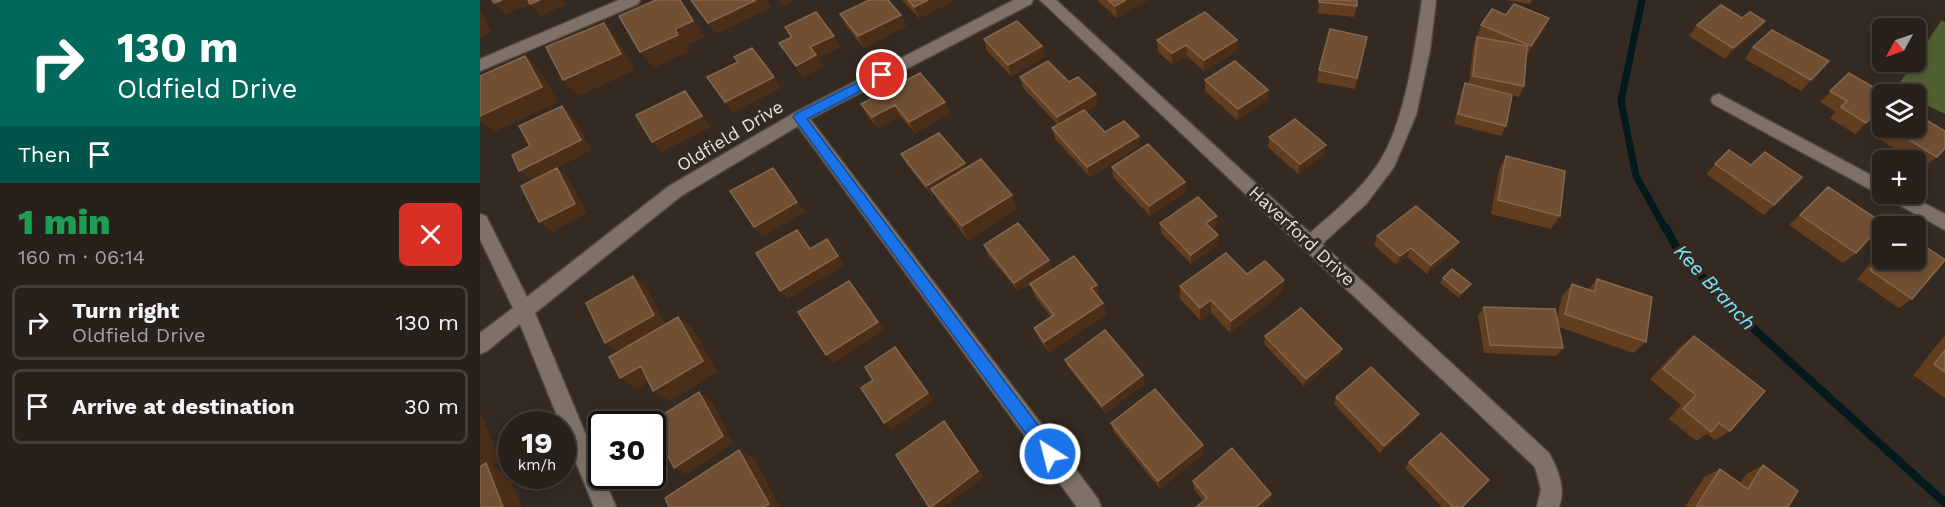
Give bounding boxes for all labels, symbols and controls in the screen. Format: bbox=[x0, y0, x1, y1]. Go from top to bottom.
north arrow bbox=[1872, 18, 1926, 72]
map controls bbox=[1872, 18, 1926, 270]
text: 130 m bbox=[117, 23, 239, 72]
icon: right bbox=[18, 24, 96, 102]
pin bbox=[856, 49, 907, 100]
icon: arrive bbox=[865, 58, 898, 91]
text: Oldfield Drive bbox=[117, 73, 297, 105]
button: layers bbox=[1872, 84, 1926, 138]
street label: Oldfield Drive bbox=[673, 96, 787, 176]
icon: arrive bbox=[83, 138, 116, 171]
text: Then bbox=[18, 142, 71, 167]
button: + bbox=[1872, 150, 1926, 204]
street label: Haverford Drive bbox=[1245, 181, 1360, 290]
text: 1 min bbox=[18, 201, 111, 243]
button: close bbox=[399, 203, 462, 266]
button: − bbox=[1872, 216, 1926, 270]
water label: Kee Branch bbox=[1669, 239, 1761, 335]
text: 160 m · 06:14 bbox=[18, 245, 145, 269]
text: Turn right bbox=[72, 298, 179, 323]
icon: right bbox=[21, 306, 54, 339]
text: 130 m bbox=[395, 310, 459, 335]
text: Oldfield Drive bbox=[72, 323, 206, 347]
icon: arrive bbox=[21, 390, 54, 423]
text: Arrive at destination bbox=[72, 394, 295, 419]
text: 30 m bbox=[404, 394, 459, 419]
speed limit sign: 30 bbox=[588, 411, 666, 489]
position arrow bbox=[1018, 422, 1082, 486]
text: 19 bbox=[521, 425, 553, 460]
text: km/h bbox=[518, 456, 556, 474]

